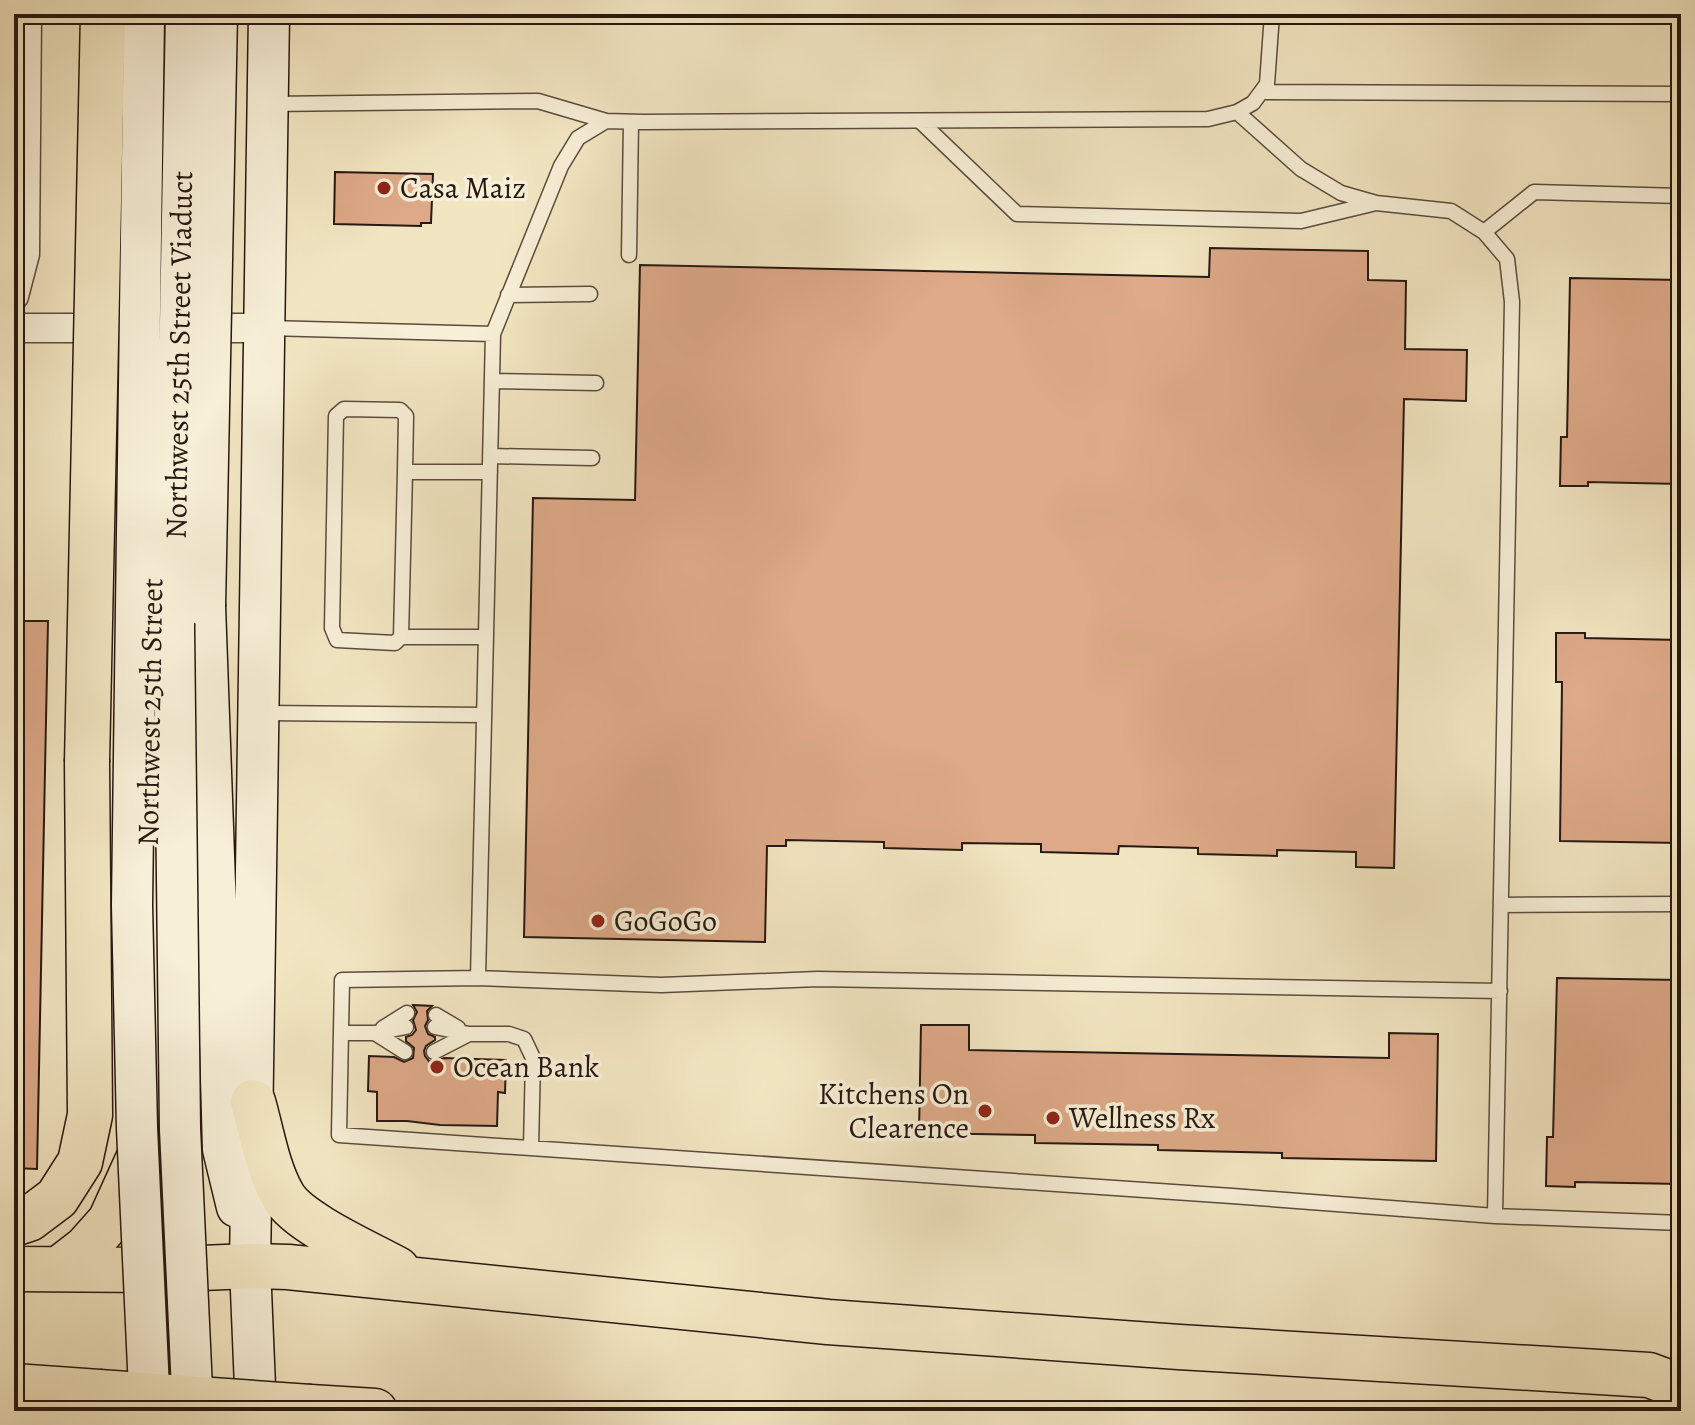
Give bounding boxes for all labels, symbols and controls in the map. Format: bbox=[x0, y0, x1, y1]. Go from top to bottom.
place label: Casa Maiz bbox=[400, 168, 526, 208]
street label: Northwest 25th Street Viaduct bbox=[156, 171, 202, 539]
marker: Casa Maiz bbox=[375, 179, 393, 197]
street label: Northwest 25th Street bbox=[128, 578, 172, 846]
place label: GoGoGo bbox=[614, 901, 717, 941]
marker: GoGoGo bbox=[589, 912, 607, 930]
place label: Ocean Bank bbox=[453, 1047, 599, 1087]
marker: Ocean Bank bbox=[428, 1058, 446, 1076]
place label: Kitchens On Clearence bbox=[818, 1074, 969, 1148]
place label: Wellness Rx bbox=[1068, 1098, 1215, 1138]
marker: Kitchens On Clearence bbox=[976, 1102, 994, 1120]
marker: Wellness Rx bbox=[1044, 1109, 1062, 1127]

